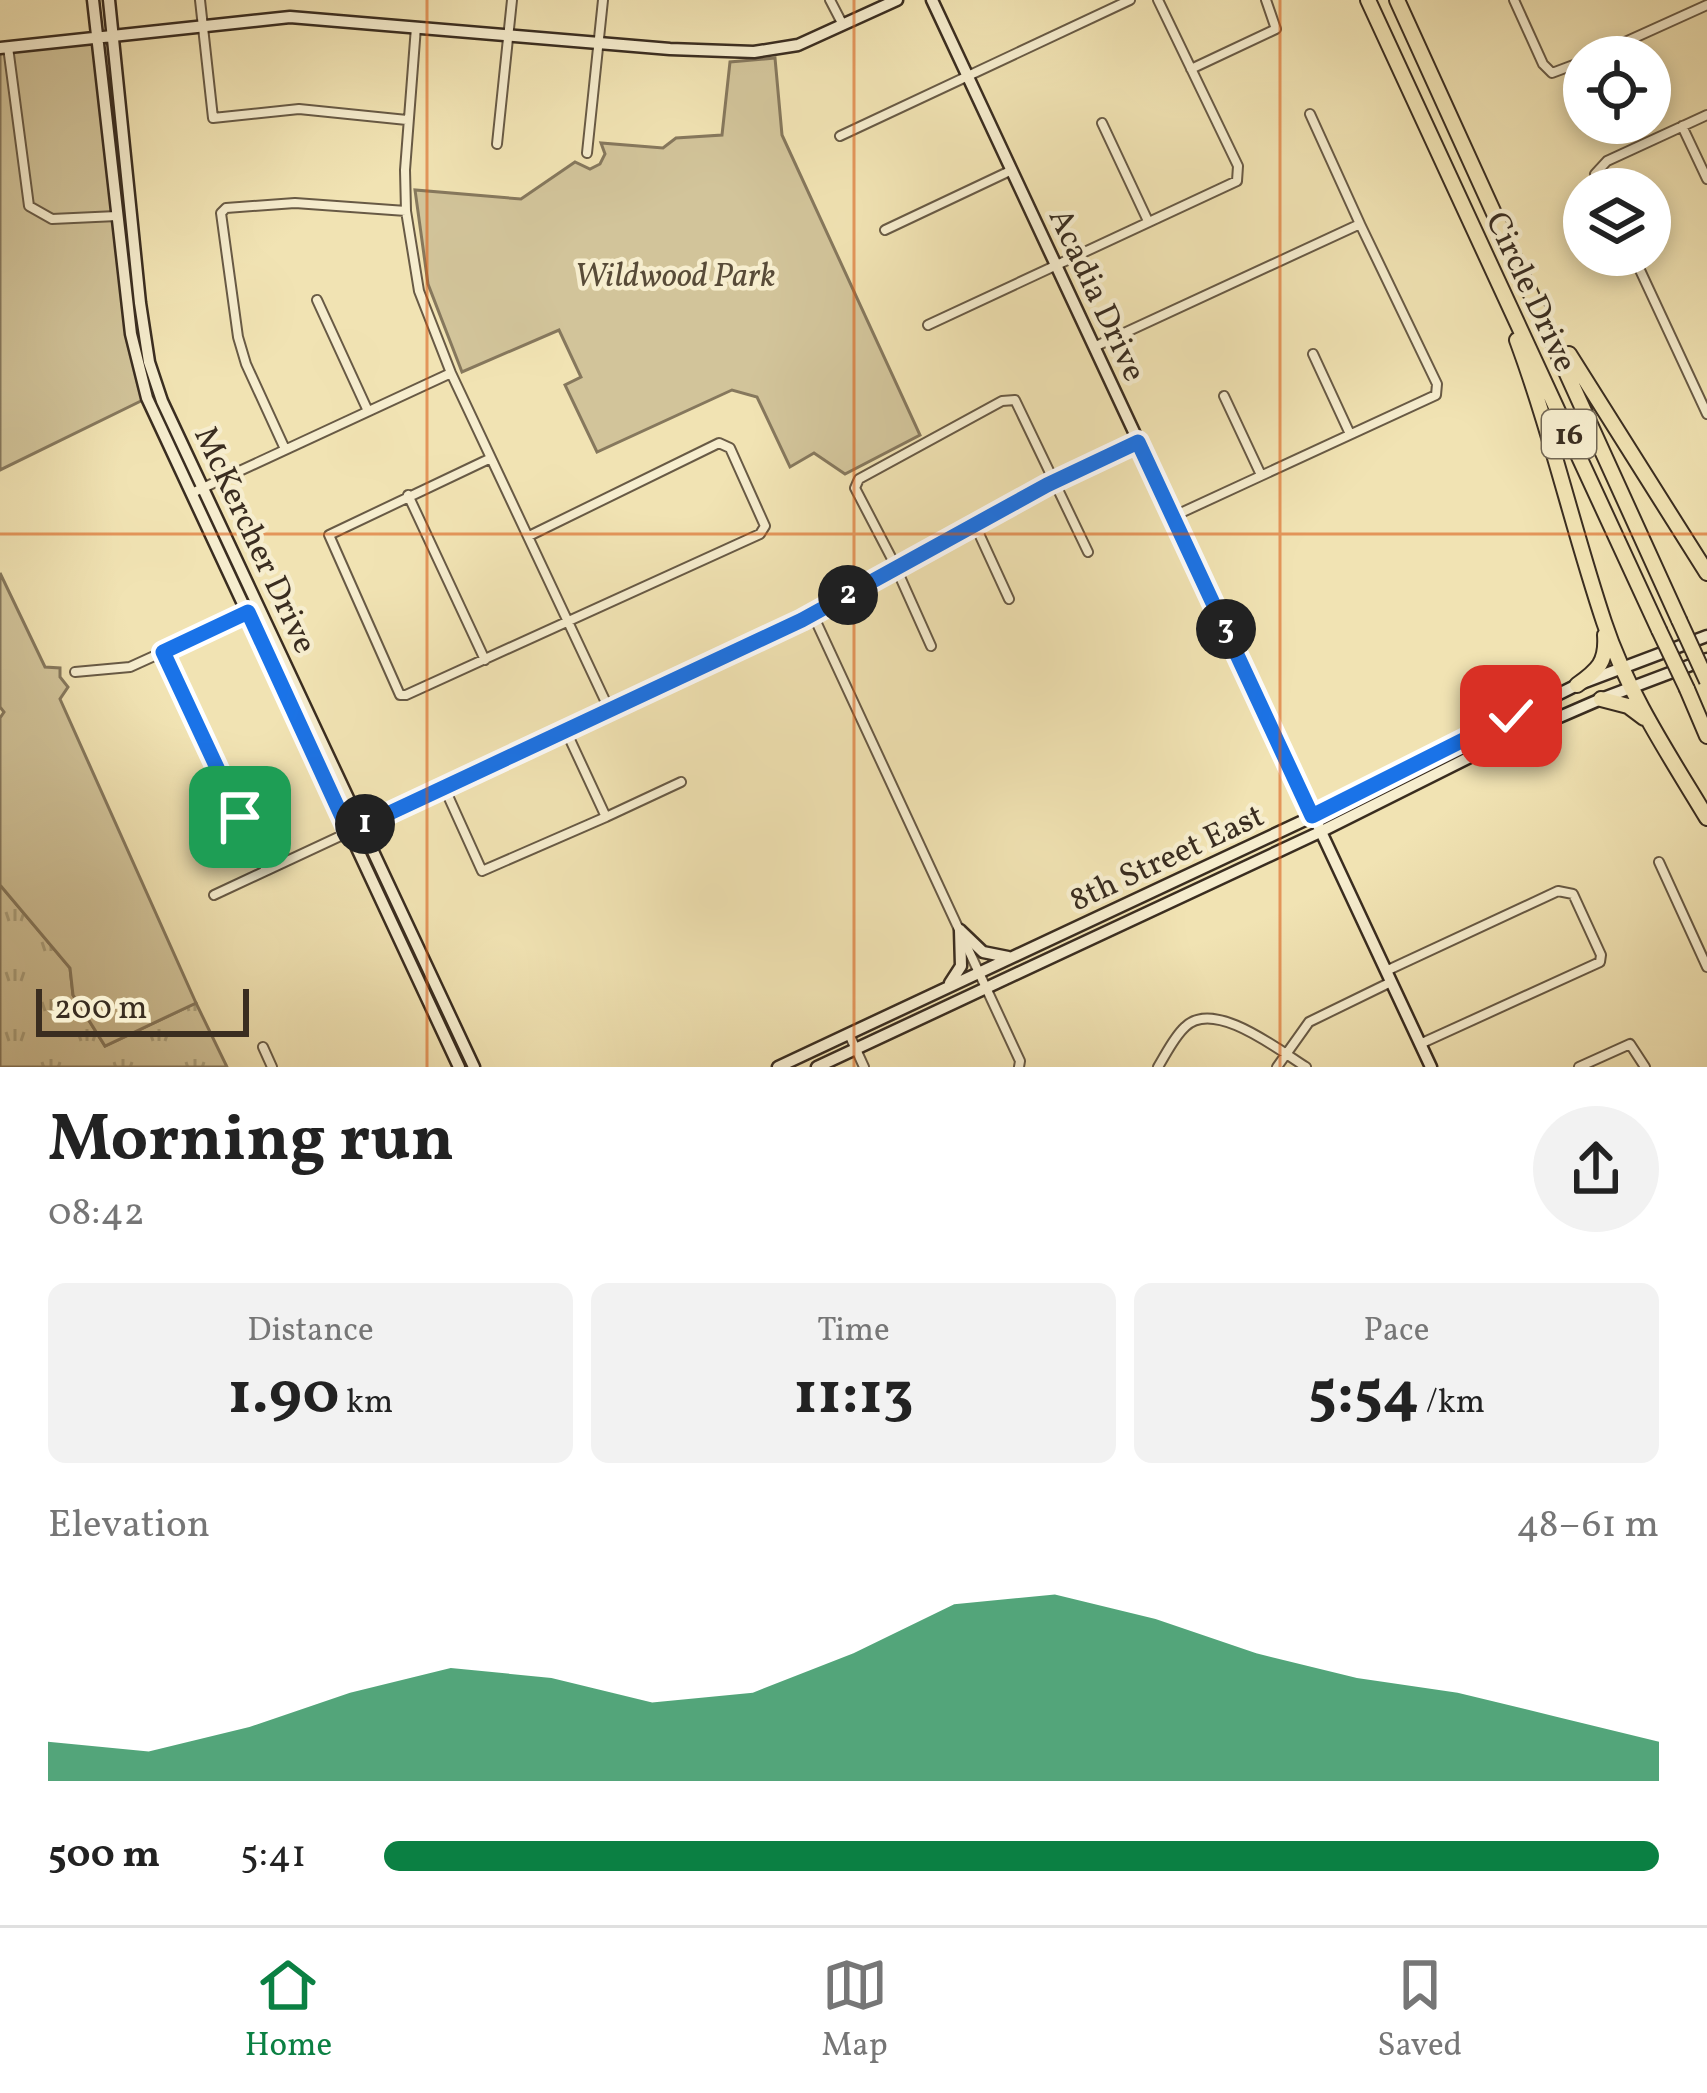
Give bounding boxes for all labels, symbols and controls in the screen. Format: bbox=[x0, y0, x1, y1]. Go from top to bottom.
map controls bbox=[1563, 36, 1671, 276]
button: locate bbox=[1563, 36, 1671, 144]
button: layers bbox=[1563, 168, 1671, 276]
street label: Acadia Drive bbox=[1035, 202, 1156, 390]
street label: Circle Drive bbox=[1472, 205, 1587, 380]
park label: Wildwood Park bbox=[574, 255, 776, 301]
road number: 16 bbox=[1542, 410, 1596, 458]
street label: McKercher Drive bbox=[181, 420, 326, 662]
pin: 2 bbox=[818, 565, 878, 625]
text: 2 bbox=[839, 572, 857, 618]
pin: 3 bbox=[1196, 599, 1256, 659]
text: 3 bbox=[1218, 606, 1234, 652]
pin bbox=[1460, 665, 1562, 767]
icon: check bbox=[1478, 683, 1544, 749]
pin bbox=[189, 766, 291, 868]
icon: arrive bbox=[207, 784, 273, 850]
pin: 1 bbox=[335, 794, 395, 854]
street label: 8th Street East bbox=[1063, 794, 1272, 925]
text: 1 bbox=[358, 801, 372, 847]
scale bar bbox=[36, 983, 249, 1036]
text: 200 m bbox=[54, 987, 148, 1033]
text: Morning run bbox=[48, 1096, 454, 1188]
button: share bbox=[1533, 1106, 1659, 1232]
text: 08:42 bbox=[48, 1187, 145, 1241]
text: Distance bbox=[247, 1309, 374, 1355]
text: Time bbox=[817, 1309, 890, 1355]
text: Pace bbox=[1364, 1309, 1430, 1355]
text: 1.90 bbox=[228, 1355, 340, 1438]
text: 11:13 bbox=[794, 1355, 914, 1438]
text: 5:54 bbox=[1308, 1355, 1419, 1438]
text: km bbox=[340, 1381, 393, 1427]
text: /km bbox=[1419, 1381, 1485, 1427]
text: Elevation bbox=[48, 1499, 210, 1553]
text: 48–61 m bbox=[1516, 1499, 1659, 1553]
text: 500 m bbox=[48, 1829, 160, 1883]
text: 5:41 bbox=[240, 1829, 306, 1883]
tab: Home bbox=[245, 1952, 332, 2070]
tab: Map bbox=[822, 1952, 888, 2070]
tab: Saved bbox=[1377, 1952, 1462, 2070]

